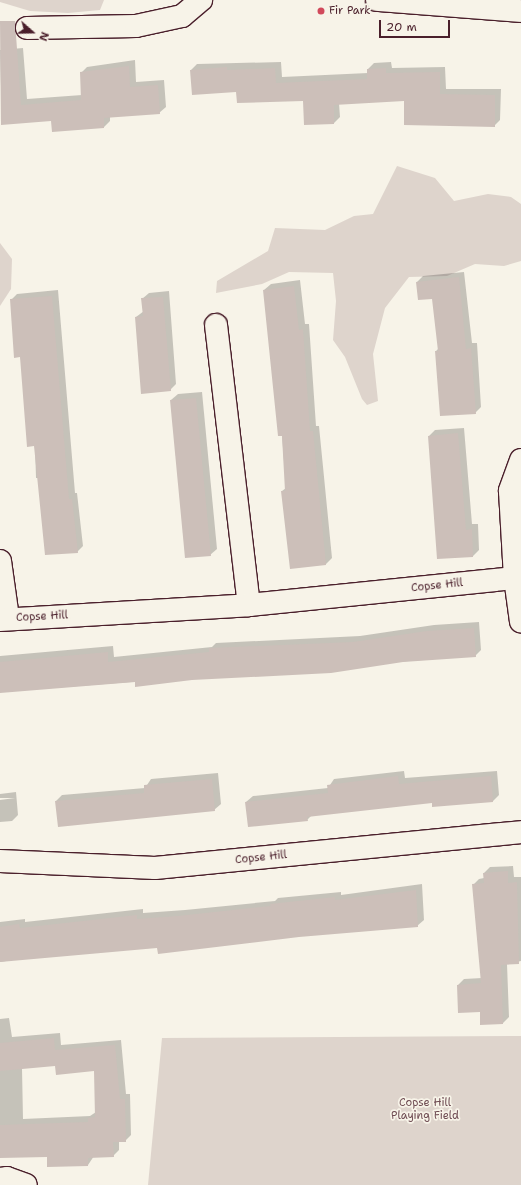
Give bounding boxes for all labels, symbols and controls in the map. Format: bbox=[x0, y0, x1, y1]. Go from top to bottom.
place label: Fir Park bbox=[329, 4, 371, 18]
marker: Fir Park bbox=[316, 6, 326, 16]
north arrow bbox=[12, 12, 52, 52]
scale bar bbox=[381, 12, 452, 38]
text: 20 m bbox=[386, 19, 417, 35]
text: N bbox=[35, 30, 52, 43]
street label: Copse Hill bbox=[410, 577, 464, 595]
street label: Copse Hill bbox=[16, 609, 68, 625]
street label: Copse Hill bbox=[234, 849, 288, 867]
park label: Copse Hill Playing Field bbox=[391, 1097, 459, 1123]

